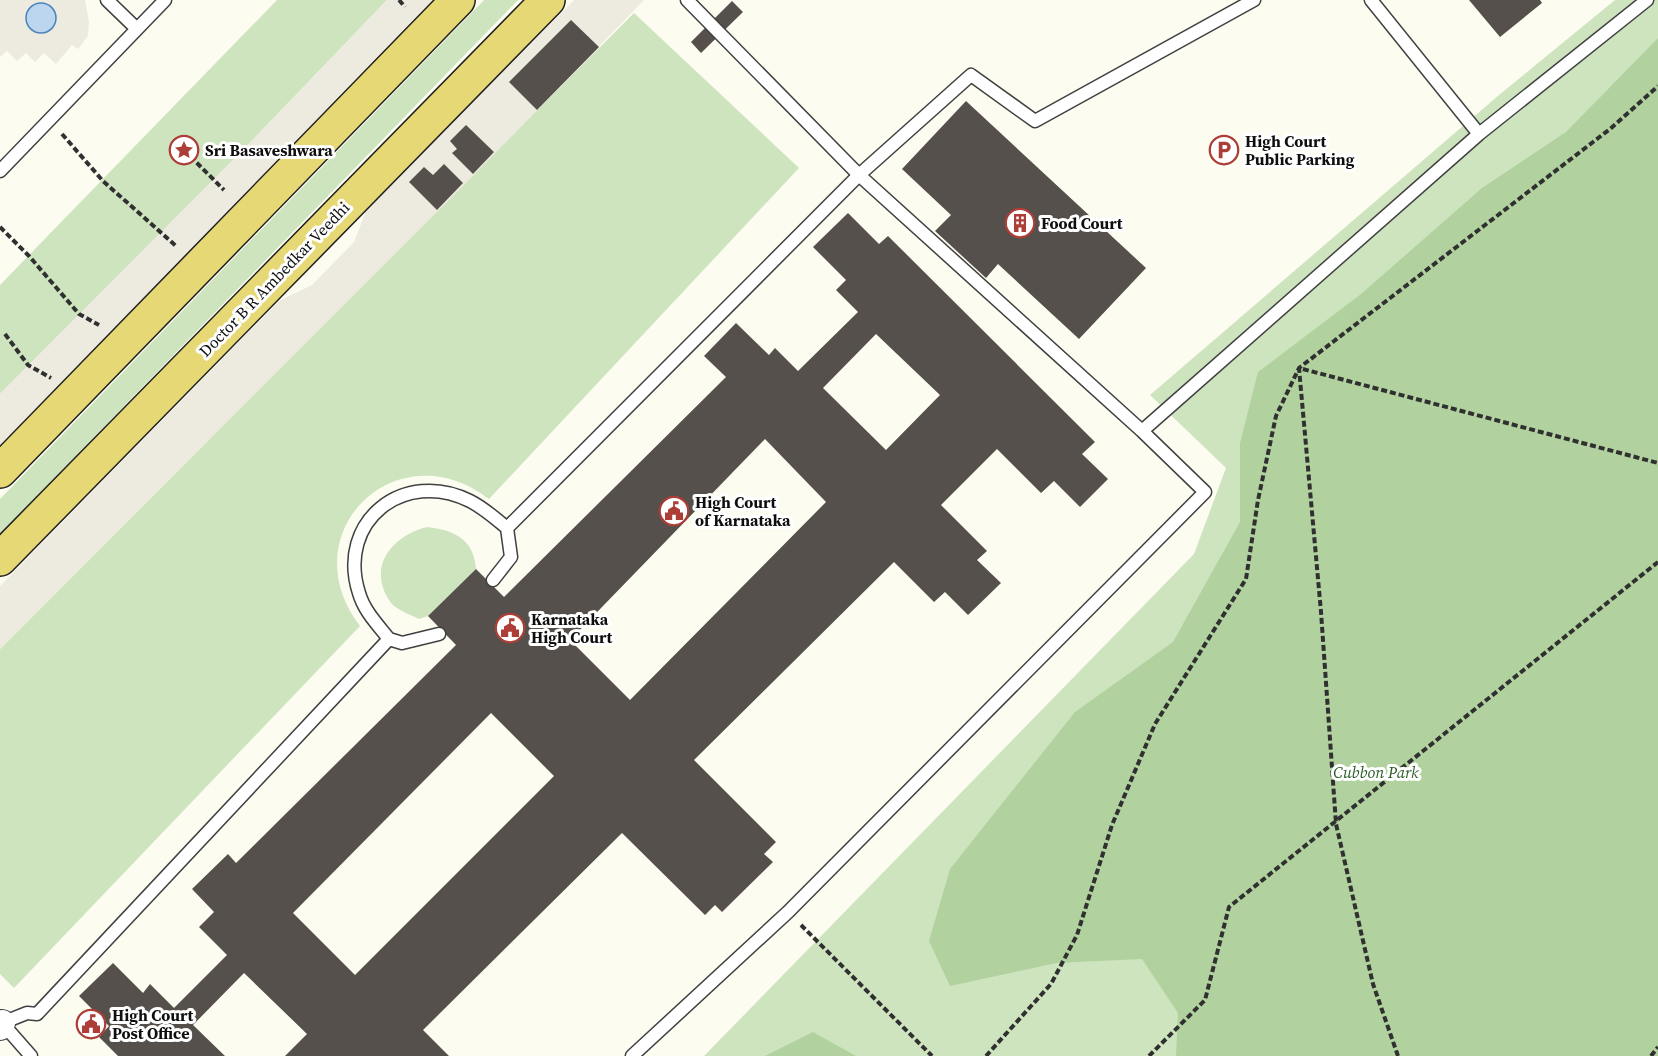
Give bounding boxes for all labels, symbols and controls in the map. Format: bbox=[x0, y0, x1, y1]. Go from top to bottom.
place label: High Court Public Parking bbox=[1245, 130, 1355, 170]
place icon: Sri Basaveshwara bbox=[168, 134, 200, 166]
parking icon: High Court Public Parking bbox=[1208, 134, 1240, 166]
place label: Sri Basaveshwara bbox=[205, 139, 333, 161]
street label: Doctor B R Ambedkar Veedhi bbox=[194, 196, 354, 362]
building icon: Food Court bbox=[1004, 207, 1036, 239]
place label: Food Court bbox=[1041, 212, 1123, 234]
place label: High Court of Karnataka bbox=[695, 491, 791, 531]
public building icon: High Court of Karnataka bbox=[658, 495, 690, 527]
place label: Karnataka High Court bbox=[531, 608, 612, 648]
public building icon: Karnataka High Court bbox=[494, 612, 526, 644]
park label: Cubbon Park bbox=[1333, 761, 1419, 783]
place label: High Court Post Office bbox=[112, 1004, 193, 1044]
public building icon: High Court Post Office bbox=[75, 1008, 107, 1040]

